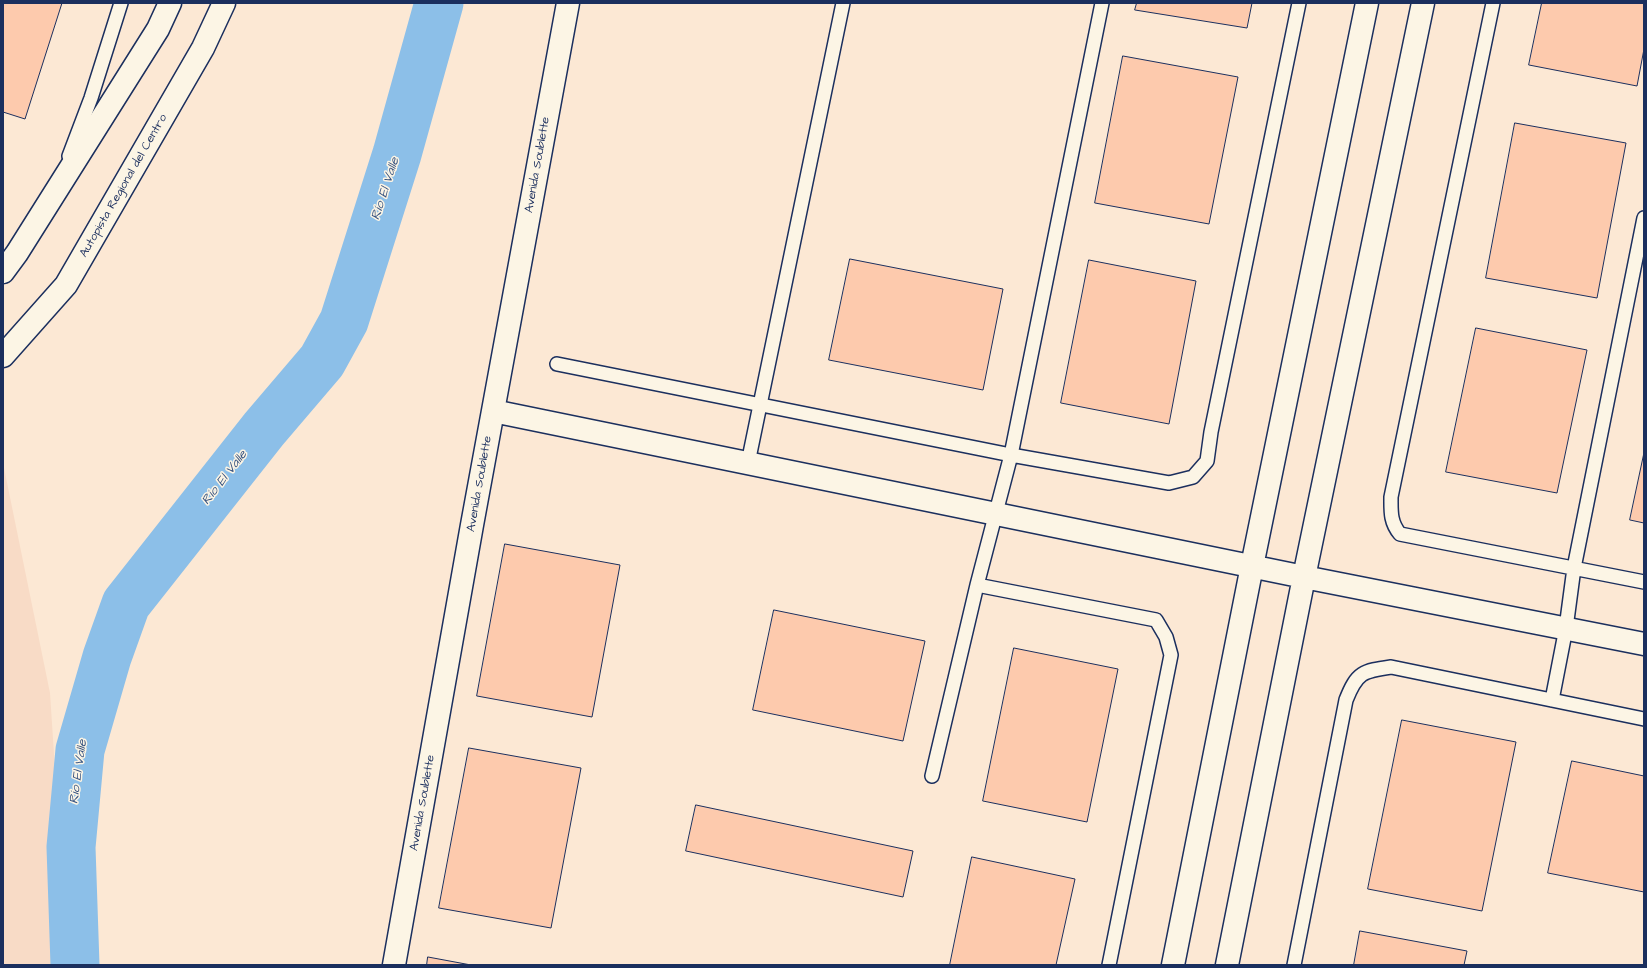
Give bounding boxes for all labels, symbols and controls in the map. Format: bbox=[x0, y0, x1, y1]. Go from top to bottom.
street label: Autopista Regional del Centro bbox=[77, 112, 171, 260]
street label: Avenida Soublette bbox=[522, 116, 554, 214]
water label: Río El Valle bbox=[369, 156, 403, 222]
street label: Avenida Soublette bbox=[464, 435, 496, 533]
water label: Río El Valle bbox=[199, 448, 251, 508]
water label: Río El Valle bbox=[67, 739, 91, 805]
street label: Avenida Soublette bbox=[407, 754, 439, 852]

